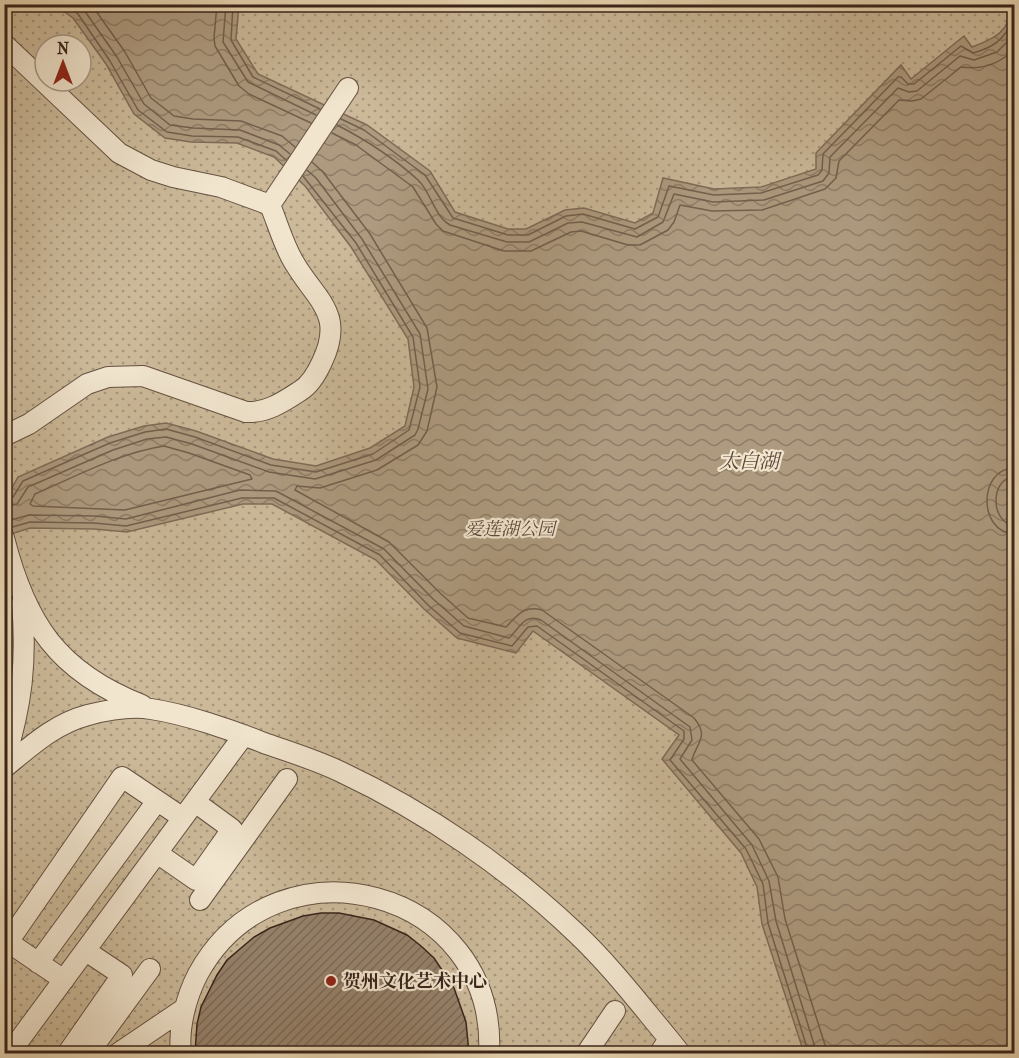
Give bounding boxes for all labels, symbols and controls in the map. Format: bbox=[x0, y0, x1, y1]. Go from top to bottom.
north arrow bbox=[33, 33, 93, 93]
text: N bbox=[57, 39, 70, 58]
water label: 太白湖 bbox=[719, 450, 782, 473]
park label: 爱莲湖公园 bbox=[465, 519, 558, 540]
place label: 贺州文化艺术中心 bbox=[343, 971, 487, 992]
marker: 贺州文化艺术中心 bbox=[324, 974, 338, 988]

